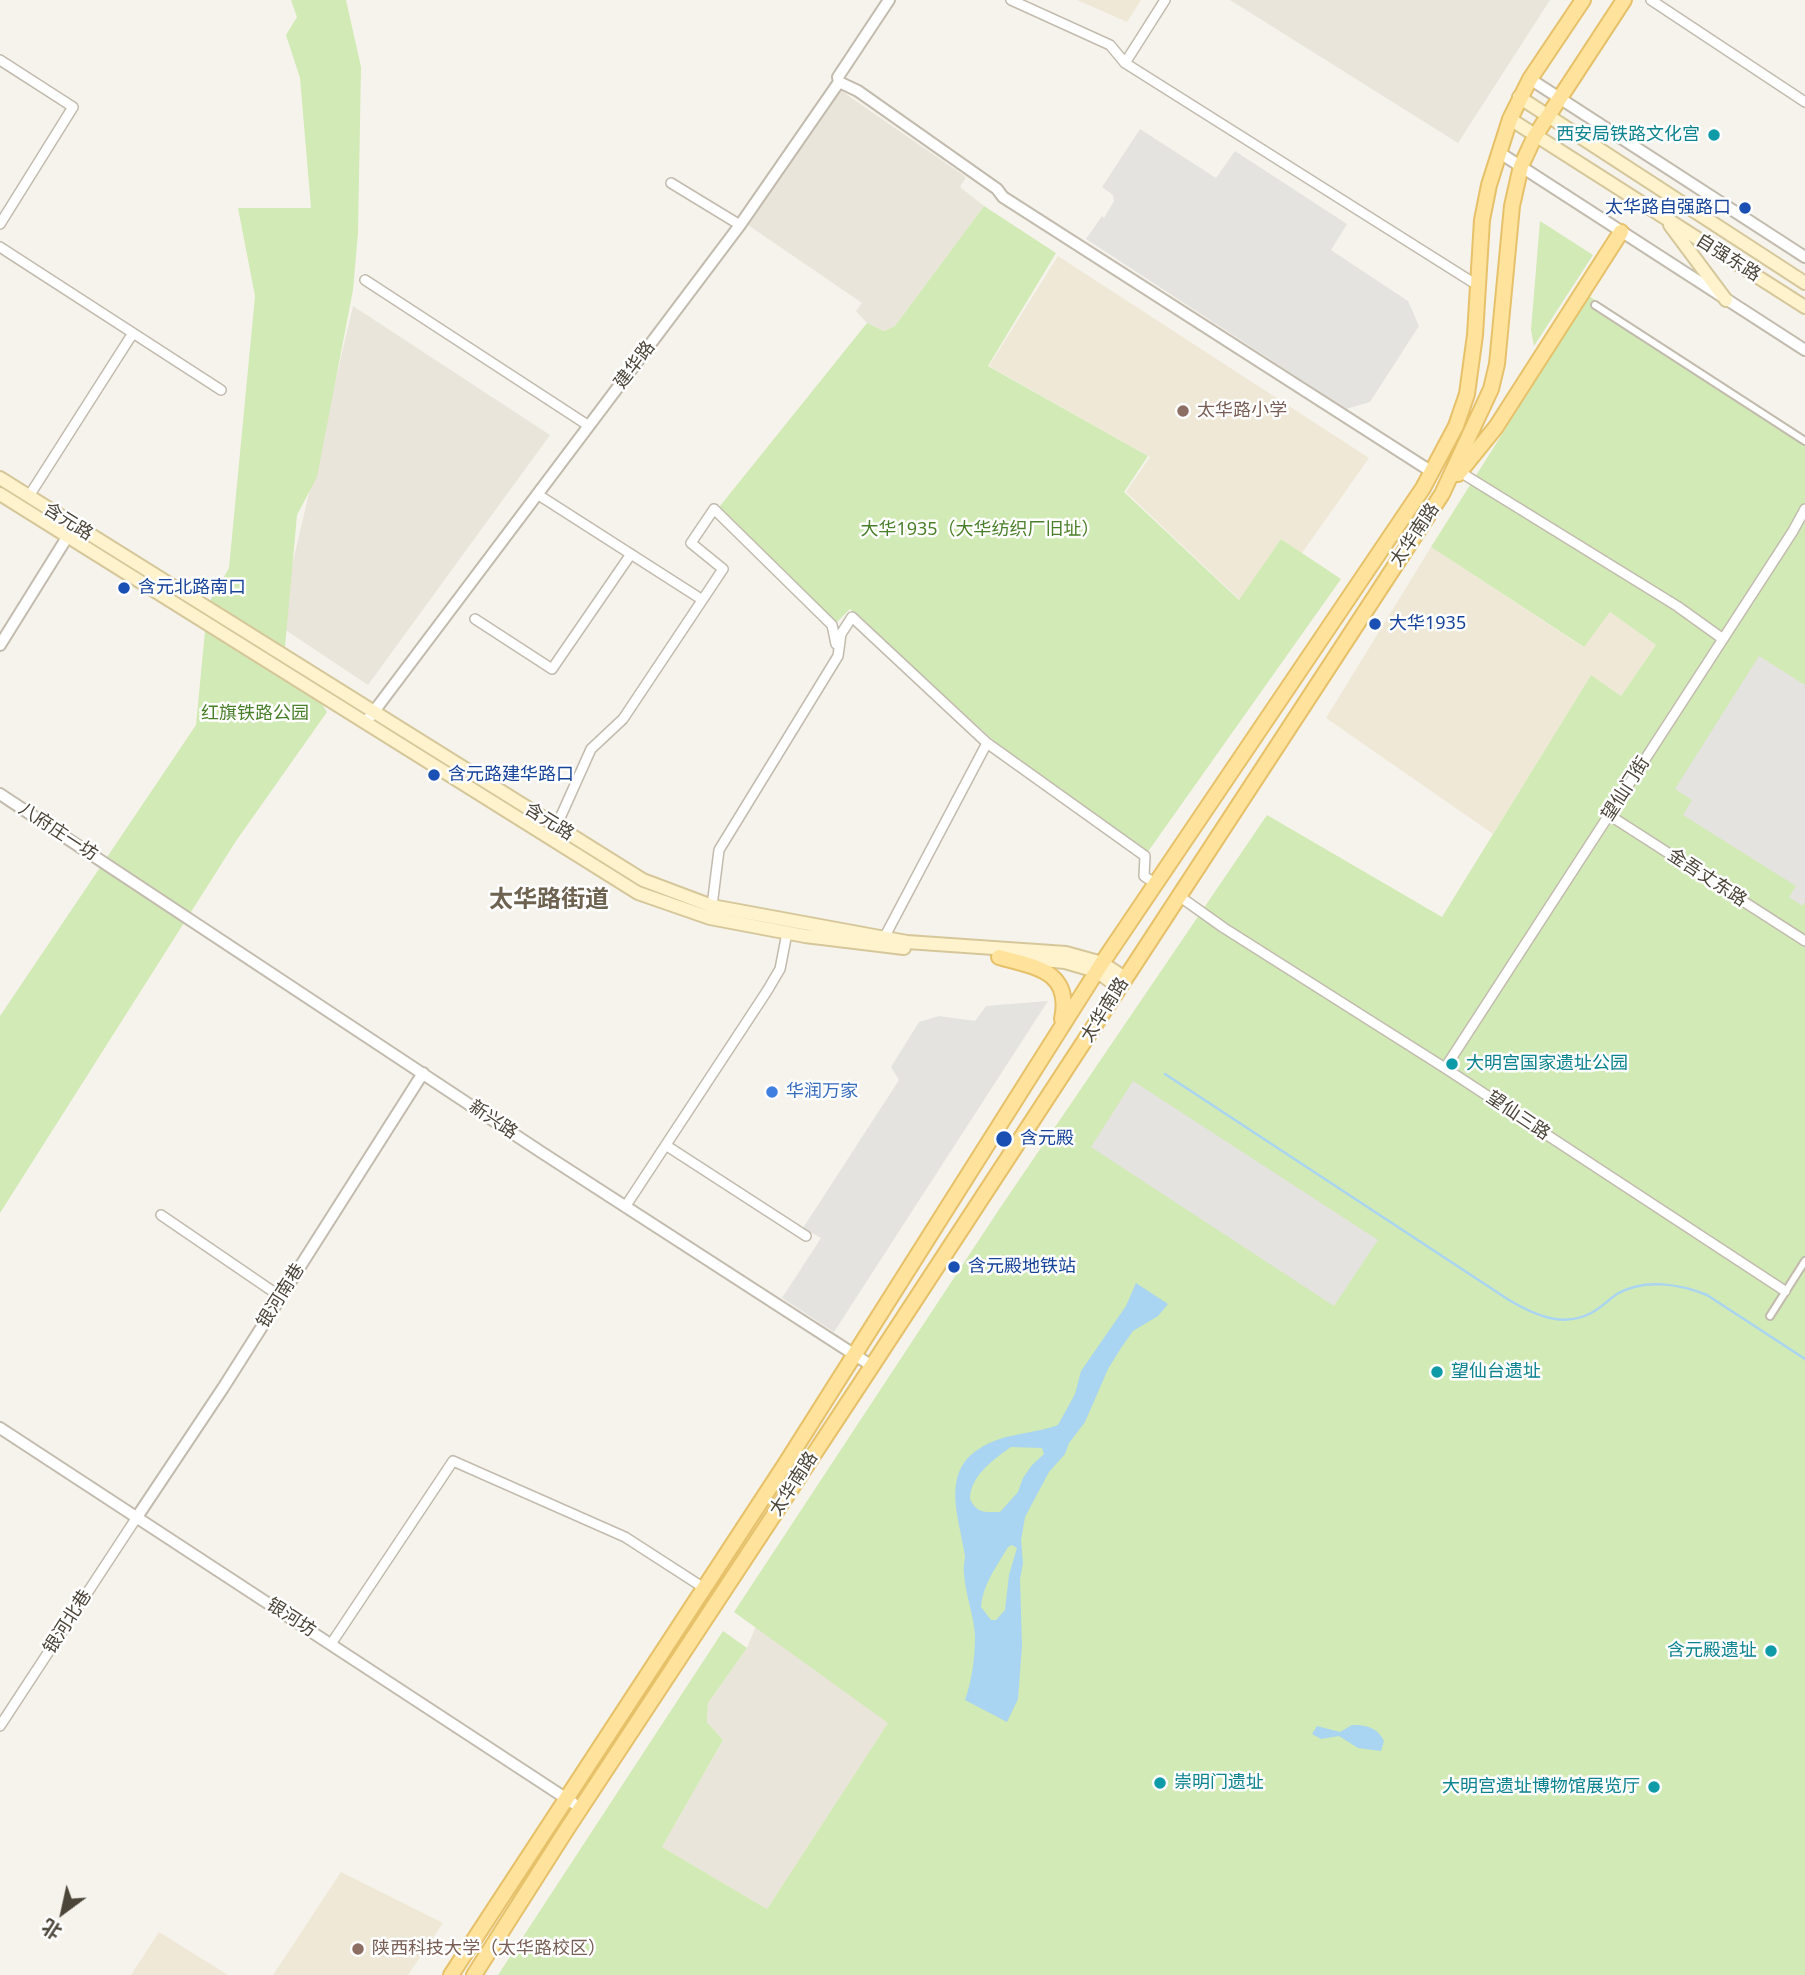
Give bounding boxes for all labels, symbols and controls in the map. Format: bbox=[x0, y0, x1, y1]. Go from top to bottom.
place label: 西安局铁路文化宫 bbox=[1556, 124, 1700, 146]
marker: 西安局铁路文化宫 bbox=[1706, 127, 1722, 143]
place label: 太华路自强路口 bbox=[1605, 197, 1731, 219]
marker: 太华路自强路口 bbox=[1737, 200, 1753, 216]
street label: 自强东路 bbox=[1692, 230, 1764, 286]
street label: 建华路 bbox=[610, 337, 660, 393]
place label: 太华路小学 bbox=[1197, 400, 1287, 422]
marker: 太华路小学 bbox=[1175, 403, 1191, 419]
street label: 含元路 bbox=[39, 499, 97, 545]
street label: 太华南路 bbox=[1386, 499, 1444, 571]
park label: 大华1935（大华纺织厂旧址） bbox=[860, 519, 1100, 541]
place label: 含元北路南口 bbox=[138, 577, 246, 599]
marker: 含元北路南口 bbox=[116, 580, 132, 596]
place label: 大华1935 bbox=[1389, 613, 1466, 635]
marker: 大华1935 bbox=[1367, 616, 1383, 632]
park label: 红旗铁路公园 bbox=[201, 703, 309, 725]
street label: 望仙门街 bbox=[1597, 753, 1655, 825]
place label: 含元路建华路口 bbox=[448, 764, 574, 786]
marker: 含元路建华路口 bbox=[426, 767, 442, 783]
street label: 八府庄一坊 bbox=[14, 798, 102, 866]
street label: 含元路 bbox=[520, 799, 578, 845]
street label: 金吾丈东路 bbox=[1663, 844, 1751, 912]
district label: 太华路街道 bbox=[489, 886, 609, 914]
street label: 太华南路 bbox=[1077, 974, 1133, 1046]
place label: 大明宫国家遗址公园 bbox=[1466, 1053, 1628, 1075]
marker: 大明宫国家遗址公园 bbox=[1444, 1056, 1460, 1072]
place label: 华润万家 bbox=[786, 1081, 858, 1103]
marker: 华润万家 bbox=[764, 1084, 780, 1100]
street label: 望仙三路 bbox=[1482, 1087, 1554, 1145]
street label: 新兴路 bbox=[465, 1096, 521, 1144]
place label: 含元殿 bbox=[1020, 1128, 1074, 1150]
marker: 含元殿 bbox=[994, 1129, 1014, 1149]
place label: 含元殿地铁站 bbox=[968, 1256, 1076, 1278]
marker: 含元殿地铁站 bbox=[946, 1259, 962, 1275]
street label: 银河南巷 bbox=[253, 1260, 309, 1332]
place label: 望仙台遗址 bbox=[1451, 1361, 1541, 1383]
marker: 望仙台遗址 bbox=[1429, 1364, 1445, 1380]
street label: 太华南路 bbox=[765, 1448, 823, 1520]
street label: 银河北巷 bbox=[39, 1586, 97, 1658]
street label: 银河坊 bbox=[262, 1594, 320, 1642]
place label: 含元殿遗址 bbox=[1667, 1640, 1757, 1662]
marker: 含元殿遗址 bbox=[1763, 1643, 1779, 1659]
place label: 崇明门遗址 bbox=[1174, 1772, 1264, 1794]
marker: 崇明门遗址 bbox=[1152, 1775, 1168, 1791]
place label: 大明宫遗址博物馆展览厅 bbox=[1442, 1776, 1640, 1798]
marker: 大明宫遗址博物馆展览厅 bbox=[1646, 1779, 1662, 1795]
north arrow bbox=[28, 1877, 98, 1947]
text: 北 bbox=[37, 1914, 67, 1946]
place label: 陕西科技大学（太华路校区） bbox=[372, 1938, 606, 1960]
marker: 陕西科技大学（太华路校区） bbox=[350, 1941, 366, 1957]

